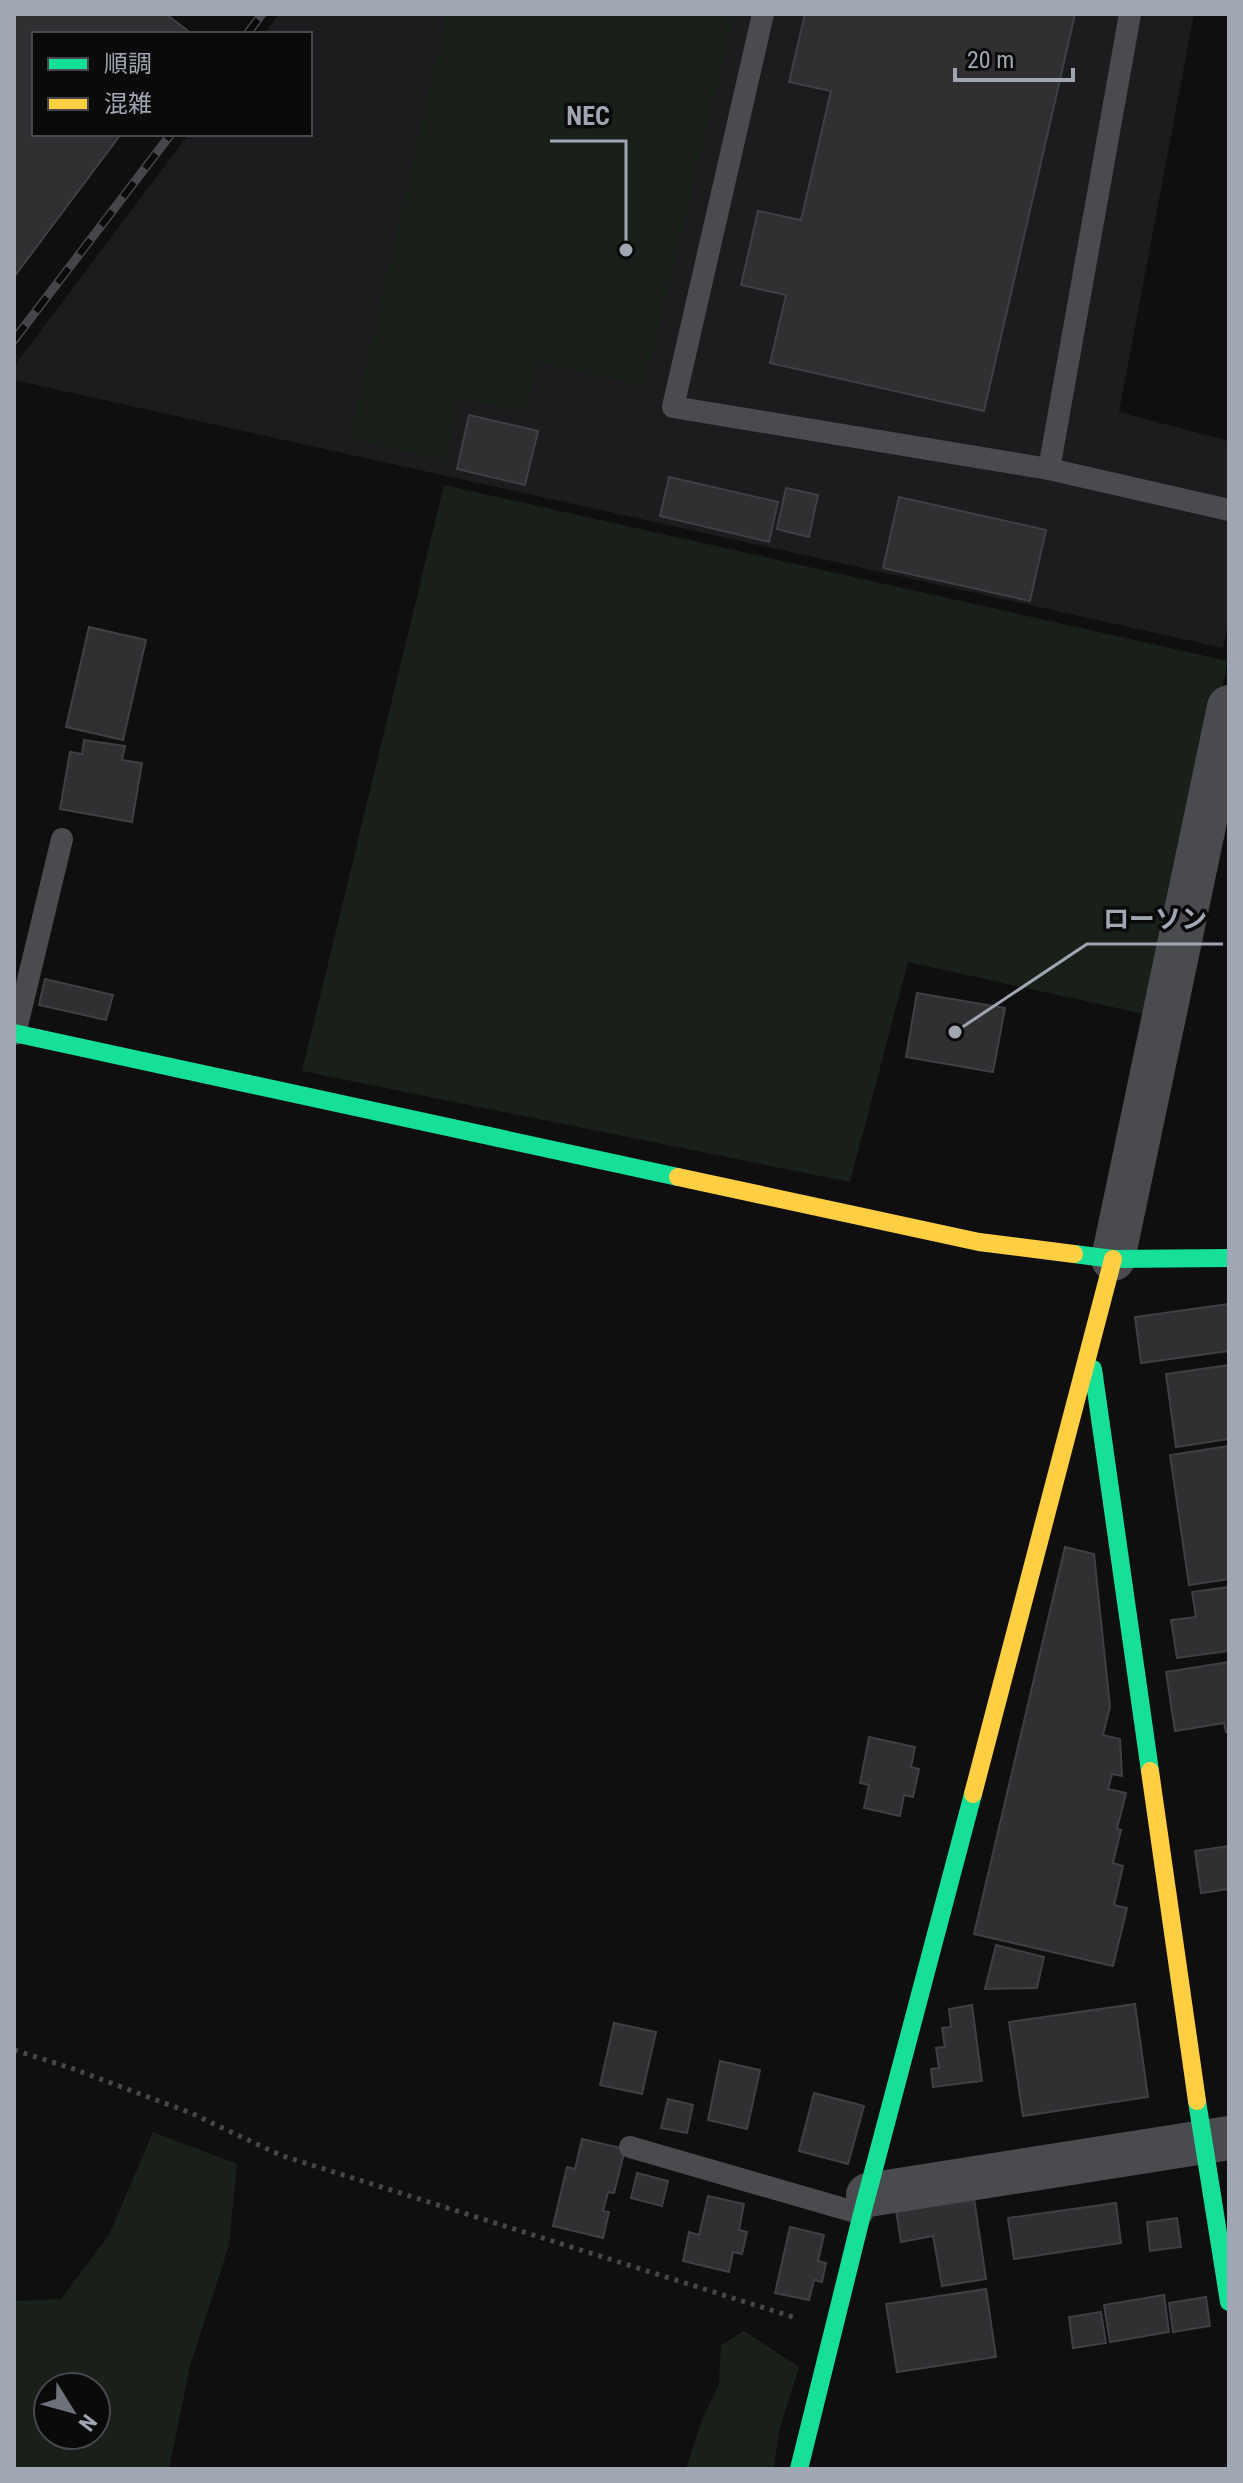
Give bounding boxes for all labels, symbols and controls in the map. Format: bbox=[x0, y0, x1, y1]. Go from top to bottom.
legend bbox=[32, 32, 312, 136]
scale bar bbox=[955, 32, 1073, 82]
text: 20 m bbox=[967, 46, 1014, 74]
text: 順調 bbox=[104, 50, 152, 78]
text: 混雑 bbox=[104, 90, 152, 118]
callout: NEC bbox=[550, 91, 626, 141]
text: NEC bbox=[566, 101, 610, 131]
callout: ローソン bbox=[1087, 894, 1223, 944]
text: ローソン bbox=[1103, 904, 1207, 934]
north arrow bbox=[32, 2371, 112, 2451]
text: N bbox=[74, 2410, 102, 2436]

